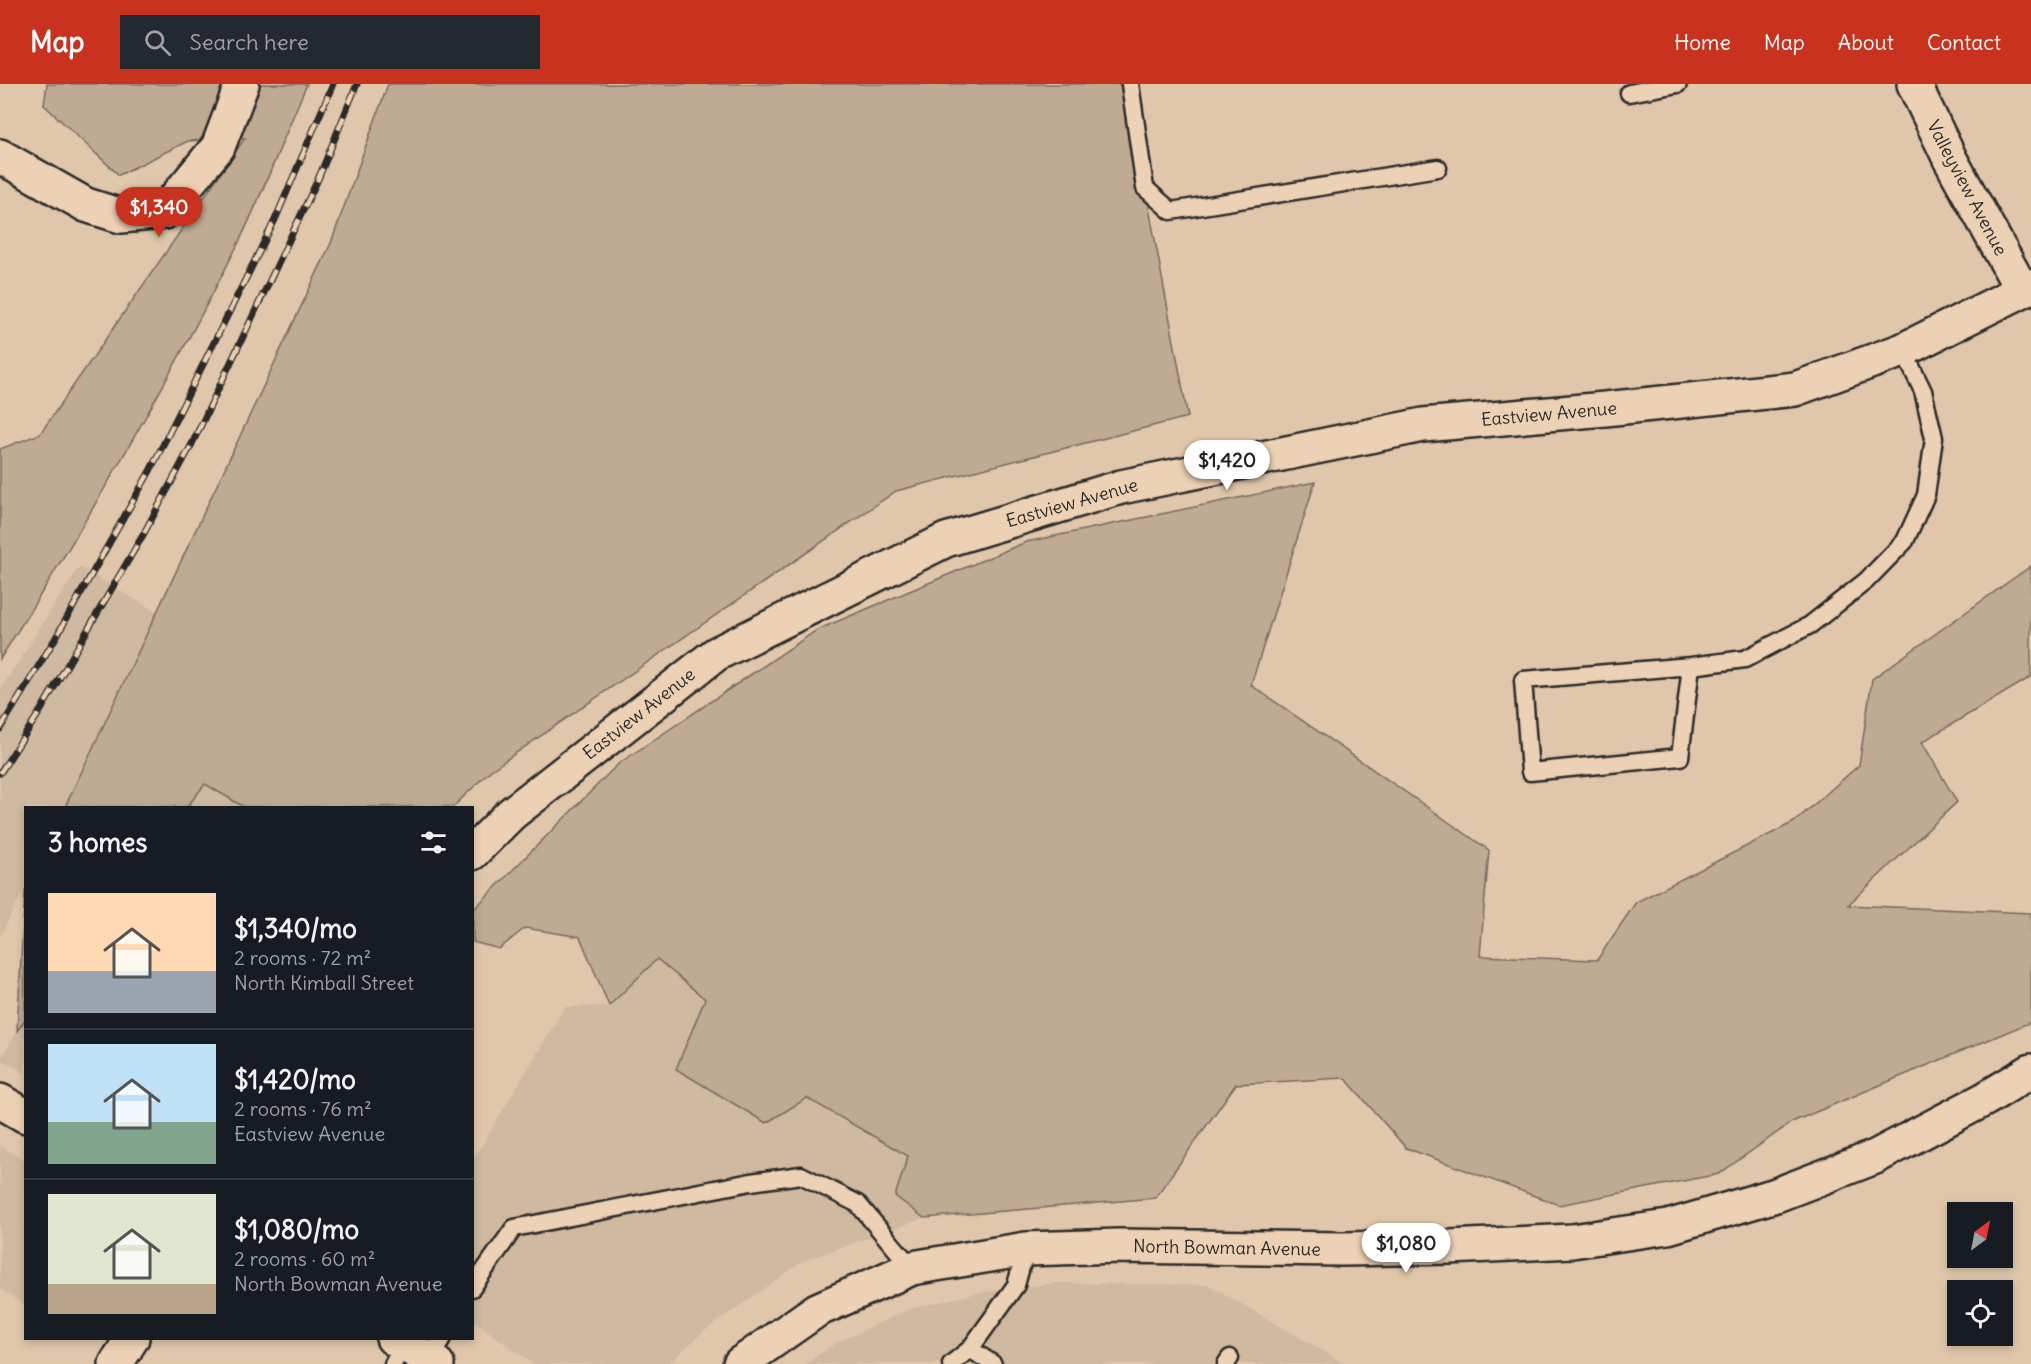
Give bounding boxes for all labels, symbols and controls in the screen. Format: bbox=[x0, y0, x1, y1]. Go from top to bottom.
search box bbox=[120, 15, 540, 69]
text: Map bbox=[30, 24, 84, 60]
icon: search bbox=[141, 26, 174, 59]
text: Search here bbox=[189, 28, 309, 56]
text: Home bbox=[1674, 29, 1731, 56]
text: Map bbox=[1764, 29, 1805, 56]
text: About bbox=[1838, 29, 1894, 56]
text: Contact bbox=[1927, 29, 2001, 56]
street label: Valleyview Avenue bbox=[1922, 116, 2013, 259]
pin: $1,340 bbox=[110, 187, 208, 238]
text: $1,340 bbox=[130, 194, 188, 219]
street label: Eastview Avenue bbox=[1480, 396, 1618, 431]
pin: $1,420 bbox=[1178, 440, 1276, 491]
text: $1,420 bbox=[1198, 447, 1256, 472]
street label: Eastview Avenue bbox=[1003, 473, 1140, 532]
street label: Eastview Avenue bbox=[578, 663, 699, 765]
text: 3 homes bbox=[48, 826, 147, 859]
icon: filters bbox=[417, 826, 450, 859]
text: $1,340/mo bbox=[234, 912, 357, 945]
icon: home bbox=[96, 917, 168, 989]
text: 2 rooms · 72 m² bbox=[234, 945, 371, 970]
text: North Kimball Street bbox=[234, 970, 414, 995]
text: $1,420/mo bbox=[234, 1063, 356, 1096]
icon: home bbox=[96, 1068, 168, 1140]
text: 2 rooms · 76 m² bbox=[234, 1096, 372, 1121]
text: Eastview Avenue bbox=[234, 1121, 385, 1146]
north arrow bbox=[1947, 1202, 2013, 1268]
map controls bbox=[1947, 1202, 2013, 1346]
text: $1,080/mo bbox=[234, 1213, 359, 1246]
icon: home bbox=[96, 1218, 168, 1290]
pin: $1,080 bbox=[1357, 1223, 1455, 1274]
text: $1,080 bbox=[1376, 1230, 1436, 1255]
street label: North Bowman Avenue bbox=[1133, 1234, 1321, 1261]
text: 2 rooms · 60 m² bbox=[234, 1246, 375, 1271]
text: North Bowman Avenue bbox=[234, 1271, 442, 1296]
button: locate bbox=[1947, 1280, 2013, 1346]

